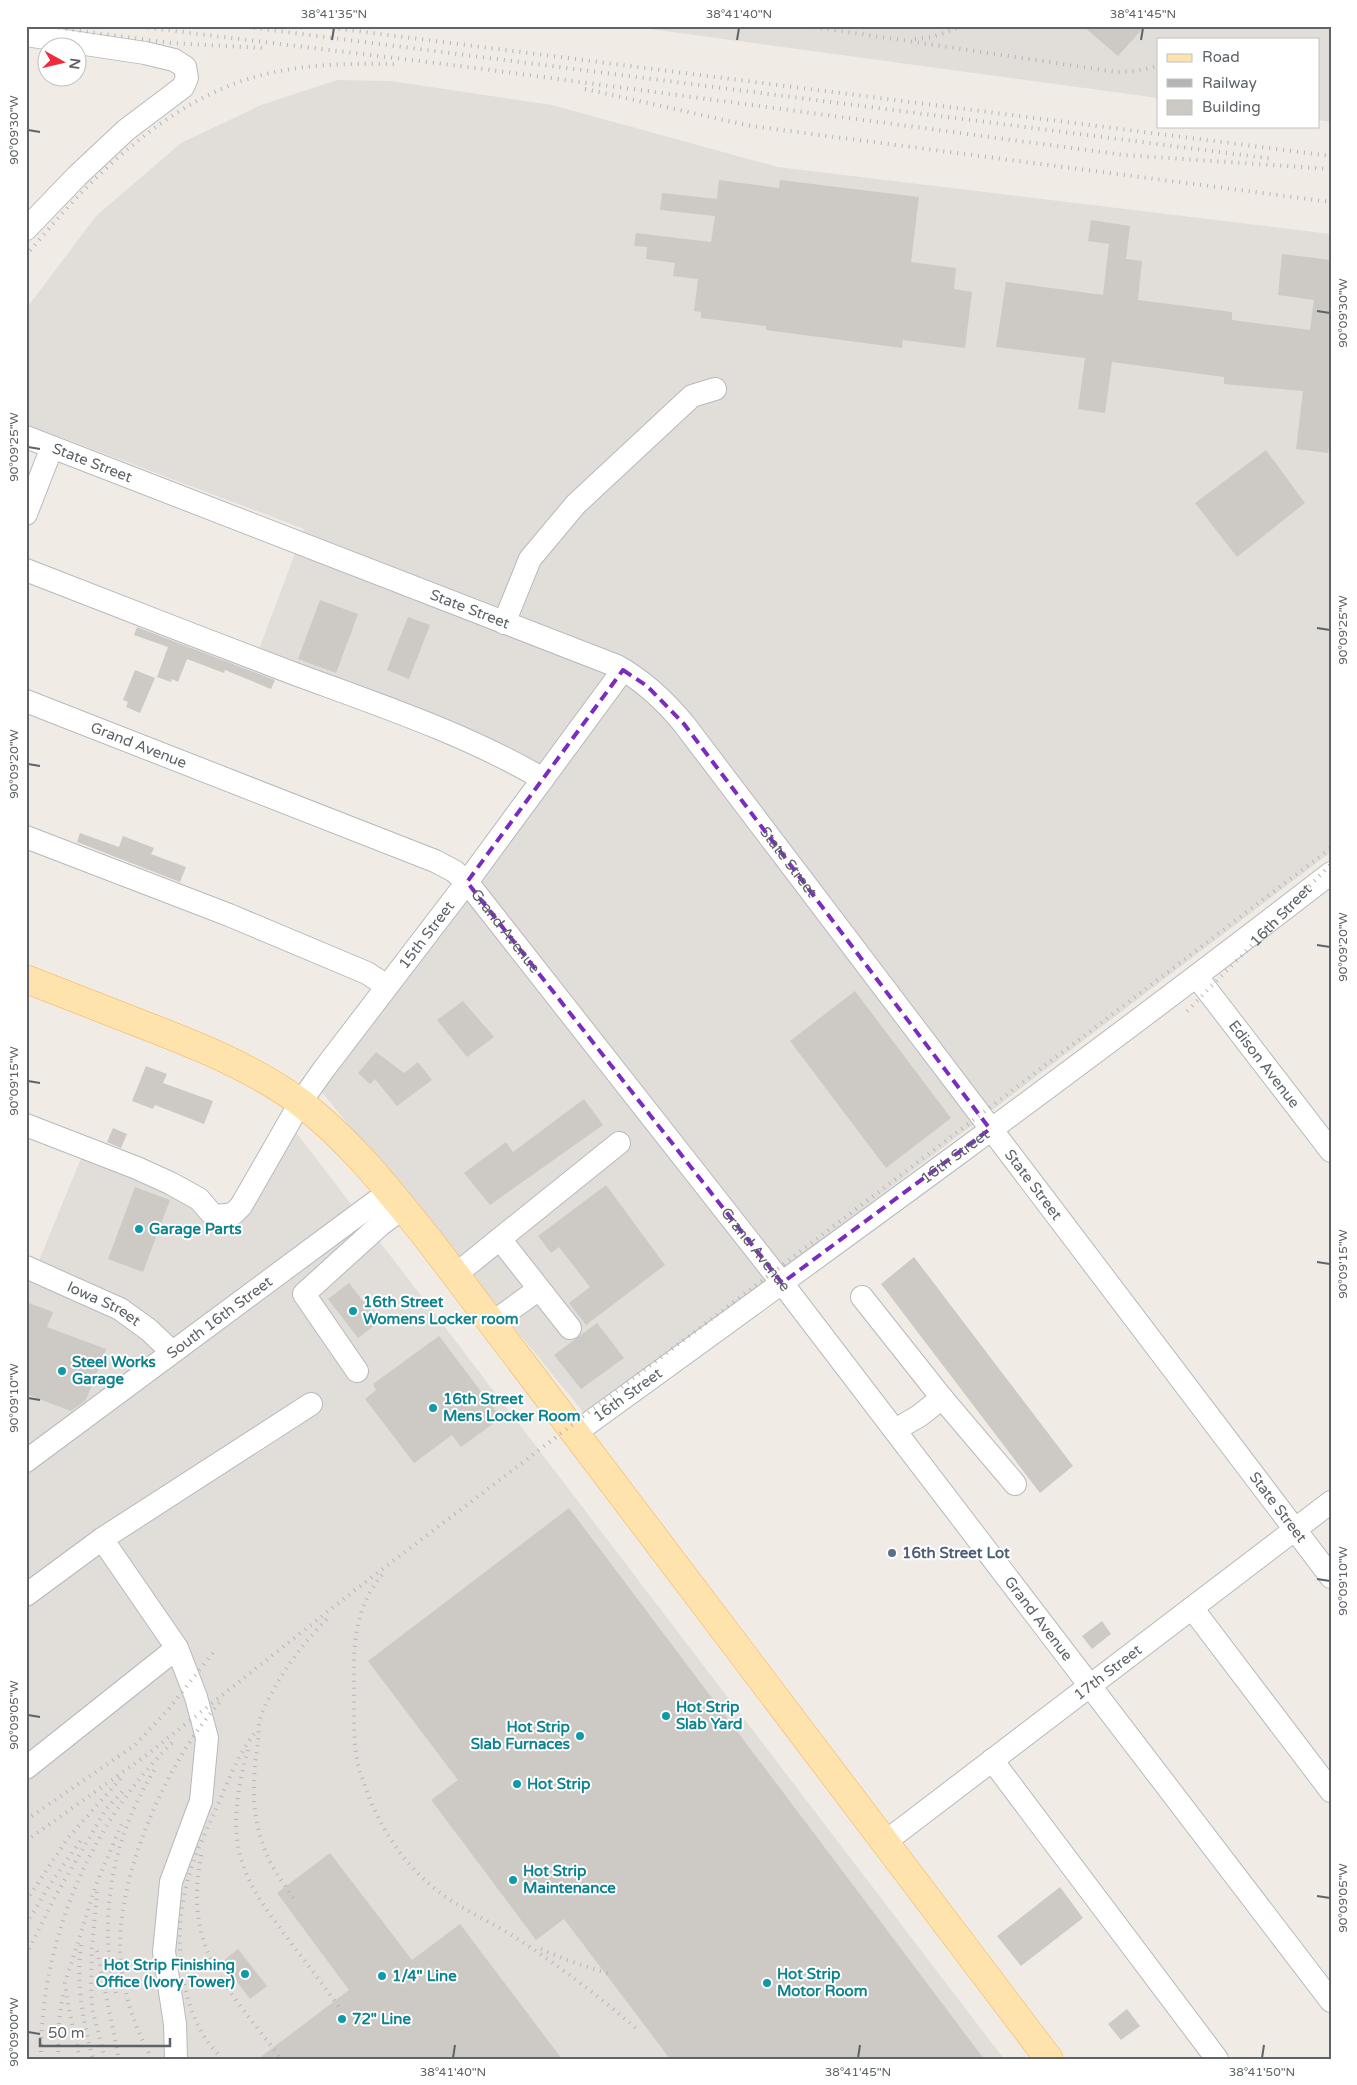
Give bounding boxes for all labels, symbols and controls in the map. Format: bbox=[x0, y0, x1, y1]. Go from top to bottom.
text: 38°41'35"N bbox=[301, 7, 367, 21]
text: 38°41'40"N bbox=[706, 7, 772, 21]
text: 38°41'45"N bbox=[1110, 7, 1176, 21]
north arrow bbox=[38, 38, 88, 88]
legend bbox=[1157, 38, 1320, 128]
text: Road bbox=[1202, 48, 1240, 66]
text: N bbox=[65, 57, 84, 70]
text: Railway bbox=[1202, 74, 1257, 92]
text: 90°09'30"W bbox=[7, 95, 21, 165]
text: Building bbox=[1202, 98, 1261, 116]
text: 90°09'30"W bbox=[1336, 278, 1350, 348]
text: 90°09'25"W bbox=[7, 412, 21, 482]
street label: State Street bbox=[50, 439, 135, 486]
street label: State Street bbox=[427, 585, 512, 633]
text: 90°09'25"W bbox=[1336, 595, 1350, 665]
street label: Grand Avenue bbox=[88, 718, 189, 772]
text: 90°09'20"W bbox=[7, 729, 21, 799]
street label: State Street bbox=[756, 823, 821, 901]
street label: 16th Street bbox=[1246, 880, 1316, 950]
street label: Grand Avenue bbox=[467, 885, 544, 977]
street label: 15th Street bbox=[395, 897, 458, 972]
text: 90°09'20"W bbox=[1336, 912, 1350, 982]
street label: Edison Avenue bbox=[1225, 1017, 1303, 1112]
text: 90°09'15"W bbox=[7, 1046, 21, 1116]
street label: 16th Street bbox=[917, 1125, 993, 1187]
street label: State Street bbox=[1001, 1146, 1066, 1224]
street label: Grand Avenue bbox=[717, 1204, 794, 1295]
place label: Garage Parts bbox=[149, 1220, 242, 1239]
marker: Garage Parts bbox=[133, 1223, 145, 1235]
text: 90°09'15"W bbox=[1336, 1229, 1350, 1299]
street label: South 16th Street bbox=[163, 1272, 276, 1362]
street label: Iowa Street bbox=[64, 1278, 144, 1330]
place label: 16th Street Womens Locker room bbox=[363, 1293, 519, 1328]
marker: 16th Street Womens Locker room bbox=[347, 1305, 359, 1317]
place label: Steel Works Garage bbox=[72, 1353, 156, 1389]
text: 90°09'10"W bbox=[7, 1363, 21, 1433]
street label: 16th Street bbox=[590, 1364, 666, 1426]
marker: Steel Works Garage bbox=[56, 1365, 68, 1377]
place label: 16th Street Mens Locker Room bbox=[443, 1390, 581, 1425]
marker: 16th Street Mens Locker Room bbox=[427, 1402, 439, 1414]
street label: State Street bbox=[1246, 1468, 1311, 1546]
place label: 16th Street Lot bbox=[902, 1544, 1010, 1562]
text: 90°09'10"W bbox=[1336, 1546, 1350, 1616]
marker: 16th Street Lot bbox=[886, 1547, 898, 1559]
street label: Grand Avenue bbox=[1000, 1573, 1077, 1664]
street label: 17th Street bbox=[1070, 1641, 1145, 1704]
text: 90°09'05"W bbox=[7, 1680, 21, 1750]
place label: Hot Strip Slab Yard bbox=[676, 1698, 742, 1733]
marker: Hot Strip Slab Yard bbox=[660, 1710, 672, 1722]
place label: Hot Strip Slab Furnaces bbox=[471, 1718, 571, 1753]
marker: Hot Strip Slab Furnaces bbox=[574, 1730, 586, 1742]
place label: Hot Strip bbox=[527, 1775, 591, 1794]
marker: Hot Strip bbox=[511, 1778, 523, 1790]
place label: Hot Strip Maintenance bbox=[523, 1862, 616, 1897]
text: 90°09'05"W bbox=[1336, 1863, 1350, 1933]
marker: Hot Strip Maintenance bbox=[507, 1874, 519, 1886]
place label: Hot Strip Finishing Office (Ivory Tower) bbox=[96, 1956, 235, 1992]
place label: Hot Strip Motor Room bbox=[777, 1965, 867, 2000]
place label: 1/4" Line bbox=[392, 1967, 457, 1985]
marker: Hot Strip Finishing Office (Ivory Tower) bbox=[239, 1968, 251, 1980]
marker: 1/4" Line bbox=[376, 1970, 388, 1982]
marker: Hot Strip Motor Room bbox=[761, 1977, 773, 1989]
text: 90°09'00"W bbox=[7, 1997, 21, 2067]
place label: 72" Line bbox=[352, 2010, 411, 2028]
marker: 72" Line bbox=[336, 2013, 348, 2025]
scale bar bbox=[40, 2015, 170, 2047]
text: 50 m bbox=[48, 2024, 85, 2042]
text: 38°41'40"N bbox=[420, 2065, 486, 2079]
text: 38°41'45"N bbox=[825, 2065, 891, 2079]
text: 38°41'50"N bbox=[1229, 2065, 1295, 2079]

